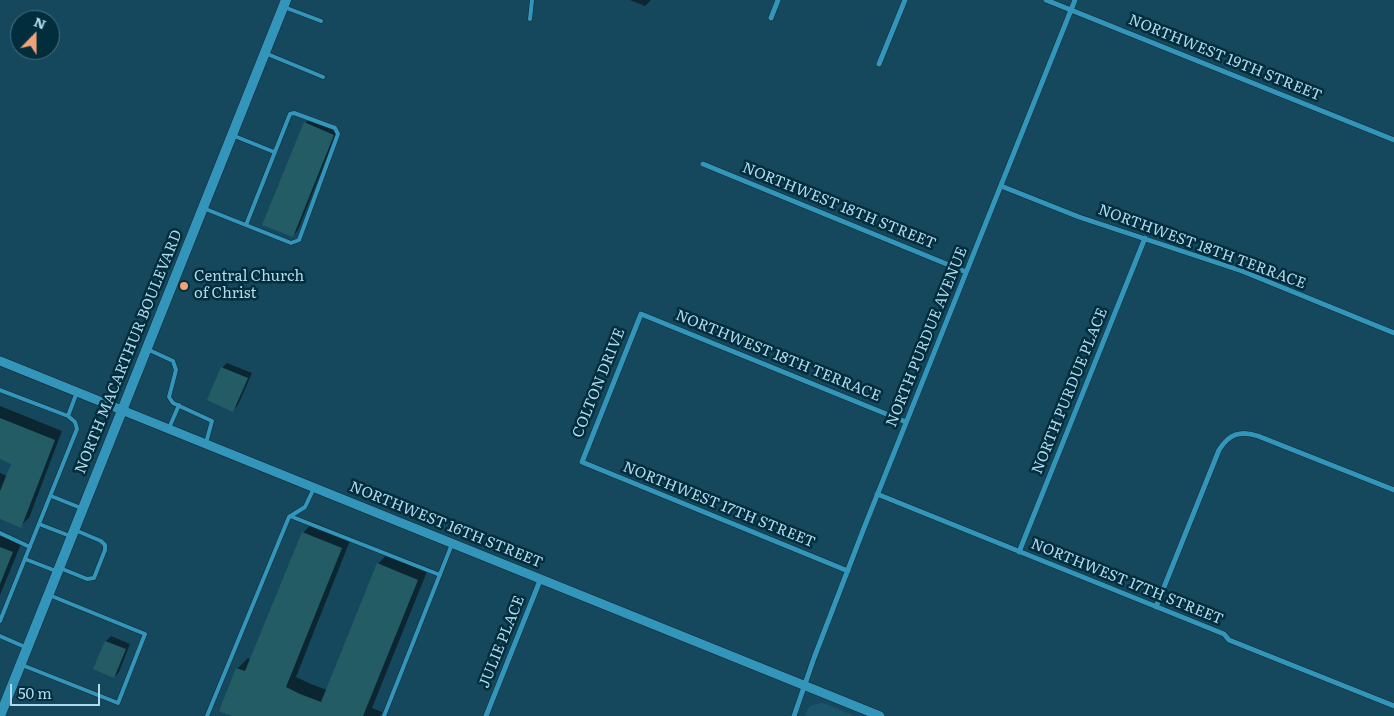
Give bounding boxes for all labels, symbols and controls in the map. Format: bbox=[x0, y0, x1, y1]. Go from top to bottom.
north arrow bbox=[10, 10, 60, 60]
text: N bbox=[31, 11, 49, 33]
street label: NORTHWEST 19TH STREET bbox=[1126, 11, 1324, 105]
street label: NORTHWEST 18TH STREET bbox=[740, 159, 938, 253]
street label: NORTHWEST 18TH TERRACE bbox=[1096, 201, 1308, 293]
street label: NORTH MACARTHUR BOULEVARD bbox=[72, 227, 186, 477]
street label: NORTH PURDUE AVENUE bbox=[883, 244, 971, 430]
place label: Central Church of Christ bbox=[194, 268, 304, 303]
marker: Central Church of Christ bbox=[178, 280, 190, 292]
street label: NORTH PURDUE PLACE bbox=[1028, 305, 1112, 477]
street label: NORTHWEST 18TH TERRACE bbox=[673, 306, 883, 406]
street label: COLTON DRIVE bbox=[569, 326, 629, 440]
street label: NORTHWEST 17TH STREET bbox=[620, 458, 818, 552]
street label: NORTHWEST 16TH STREET bbox=[347, 478, 545, 572]
street label: NORTHWEST 17TH STREET bbox=[1028, 535, 1226, 629]
street label: JULIE PLACE bbox=[475, 593, 529, 691]
scale bar bbox=[12, 674, 102, 706]
text: 50 m bbox=[18, 681, 52, 704]

